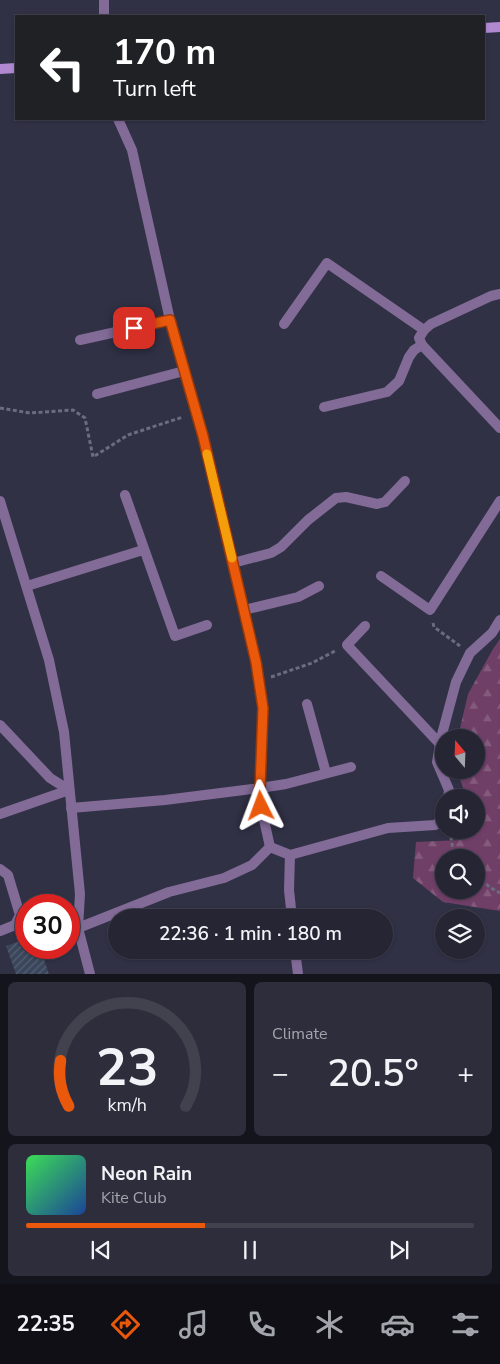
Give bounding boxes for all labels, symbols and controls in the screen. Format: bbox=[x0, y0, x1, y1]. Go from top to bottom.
text: 170 m bbox=[113, 29, 216, 76]
icon: left bbox=[30, 35, 95, 100]
text: Turn left bbox=[113, 74, 196, 104]
pin bbox=[113, 307, 155, 349]
icon: arrive bbox=[120, 314, 148, 342]
north arrow bbox=[435, 729, 485, 779]
map controls bbox=[435, 729, 485, 959]
position arrow bbox=[234, 779, 286, 831]
button: sound bbox=[435, 789, 485, 839]
button: search bbox=[435, 849, 485, 899]
speed limit sign: 30 bbox=[15, 894, 80, 959]
button: layers bbox=[435, 909, 485, 959]
text: 22:36 · 1 min · 180 m bbox=[159, 921, 342, 947]
text: Climate bbox=[272, 1023, 327, 1045]
text: 23 bbox=[96, 1032, 158, 1103]
text: 20.5° bbox=[327, 1048, 419, 1099]
text: − bbox=[272, 1055, 289, 1093]
text: + bbox=[457, 1055, 474, 1093]
text: km/h bbox=[107, 1093, 147, 1117]
text: Neon Rain bbox=[101, 1161, 192, 1187]
text: Kite Club bbox=[101, 1187, 167, 1209]
icon: previous bbox=[87, 1236, 115, 1264]
icon: pause bbox=[236, 1236, 264, 1264]
icon: next bbox=[385, 1236, 413, 1264]
icon: directions bbox=[108, 1307, 143, 1342]
icon: music bbox=[176, 1307, 211, 1342]
icon: phone bbox=[244, 1307, 279, 1342]
icon: climate bbox=[312, 1307, 347, 1342]
icon: car bbox=[380, 1307, 415, 1342]
icon: filters bbox=[448, 1307, 483, 1342]
text: 22:35 bbox=[17, 1309, 75, 1339]

